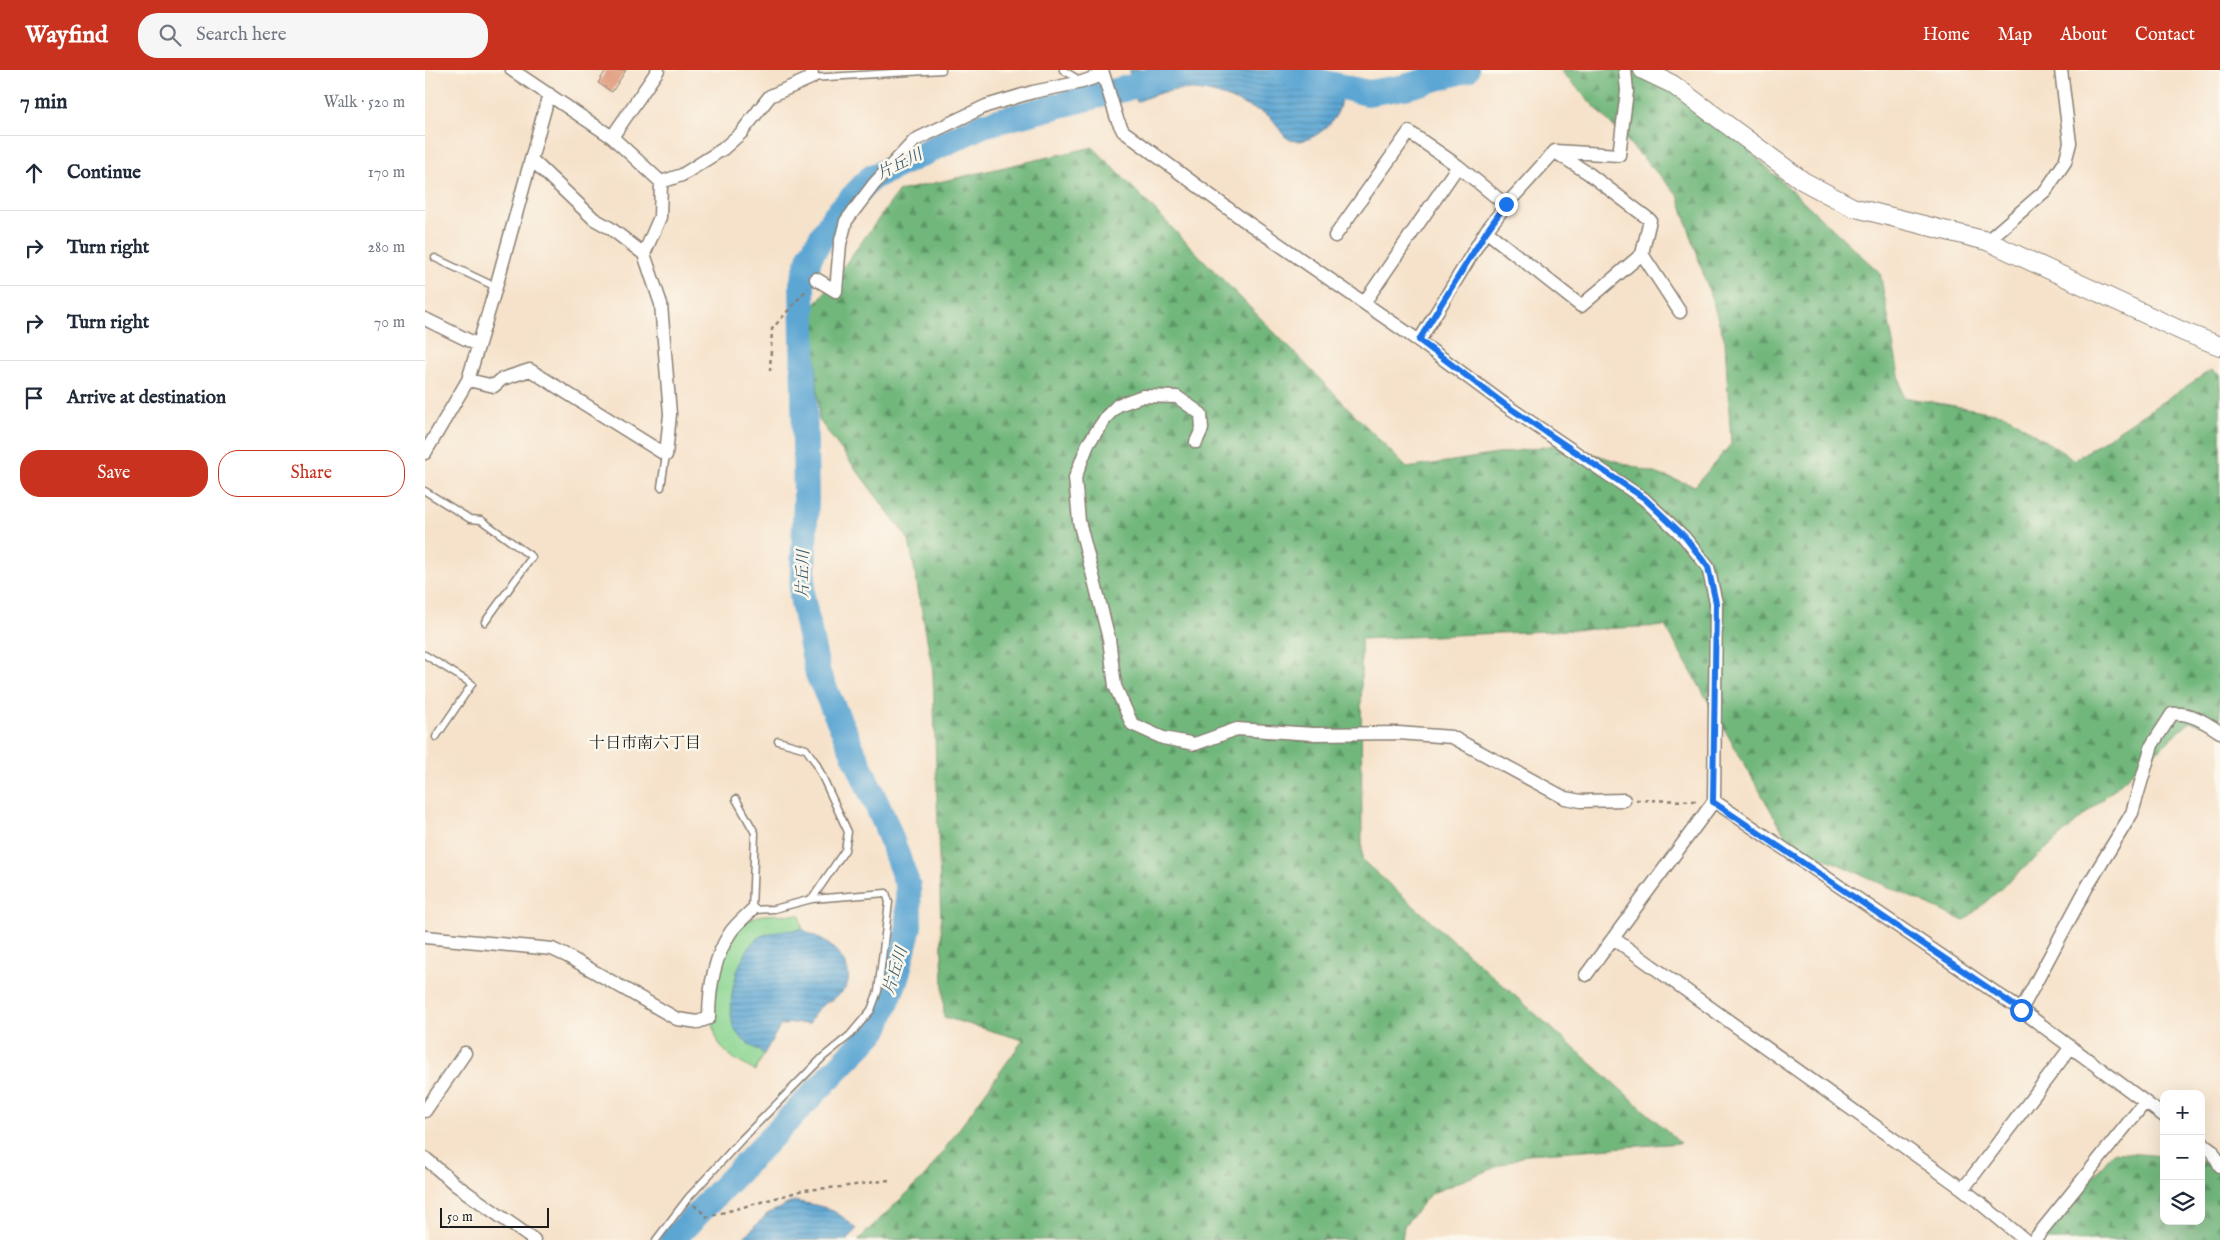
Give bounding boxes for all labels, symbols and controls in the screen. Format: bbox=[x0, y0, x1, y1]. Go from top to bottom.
search box bbox=[138, 13, 488, 58]
text: Wayfind bbox=[25, 20, 108, 51]
icon: search bbox=[156, 21, 184, 49]
text: Search here bbox=[196, 23, 286, 47]
text: Home bbox=[1923, 24, 1970, 47]
text: Map bbox=[1998, 24, 2032, 47]
text: About bbox=[2060, 24, 2107, 47]
text: Contact bbox=[2135, 24, 2195, 47]
text: 7 min bbox=[20, 89, 67, 116]
text: Walk · 520 m bbox=[323, 93, 405, 113]
water label: 片丘川 bbox=[874, 145, 928, 185]
icon: ahead bbox=[20, 159, 48, 187]
text: Continue bbox=[67, 161, 141, 185]
text: 170 m bbox=[368, 163, 405, 183]
route end bbox=[1495, 193, 1518, 216]
icon: right bbox=[20, 234, 48, 262]
text: Turn right bbox=[67, 236, 149, 260]
text: 280 m bbox=[368, 238, 405, 258]
icon: right bbox=[20, 309, 48, 337]
text: Turn right bbox=[67, 311, 149, 335]
text: 70 m bbox=[374, 313, 405, 333]
icon: arrive bbox=[20, 384, 48, 412]
text: Arrive at destination bbox=[67, 386, 226, 410]
button: Save bbox=[20, 450, 208, 497]
button: Share bbox=[218, 450, 405, 497]
water label: 片丘川 bbox=[794, 548, 814, 598]
district label: 十日市南六丁目 bbox=[589, 734, 701, 754]
water label: 片丘川 bbox=[879, 943, 913, 997]
route start bbox=[2010, 999, 2033, 1022]
map controls bbox=[2160, 1090, 2205, 1225]
button: + bbox=[2160, 1090, 2205, 1135]
button: − bbox=[2160, 1135, 2205, 1180]
button: layers bbox=[2160, 1180, 2205, 1225]
scale bar bbox=[440, 1205, 549, 1228]
text: 50 m bbox=[447, 1208, 473, 1226]

